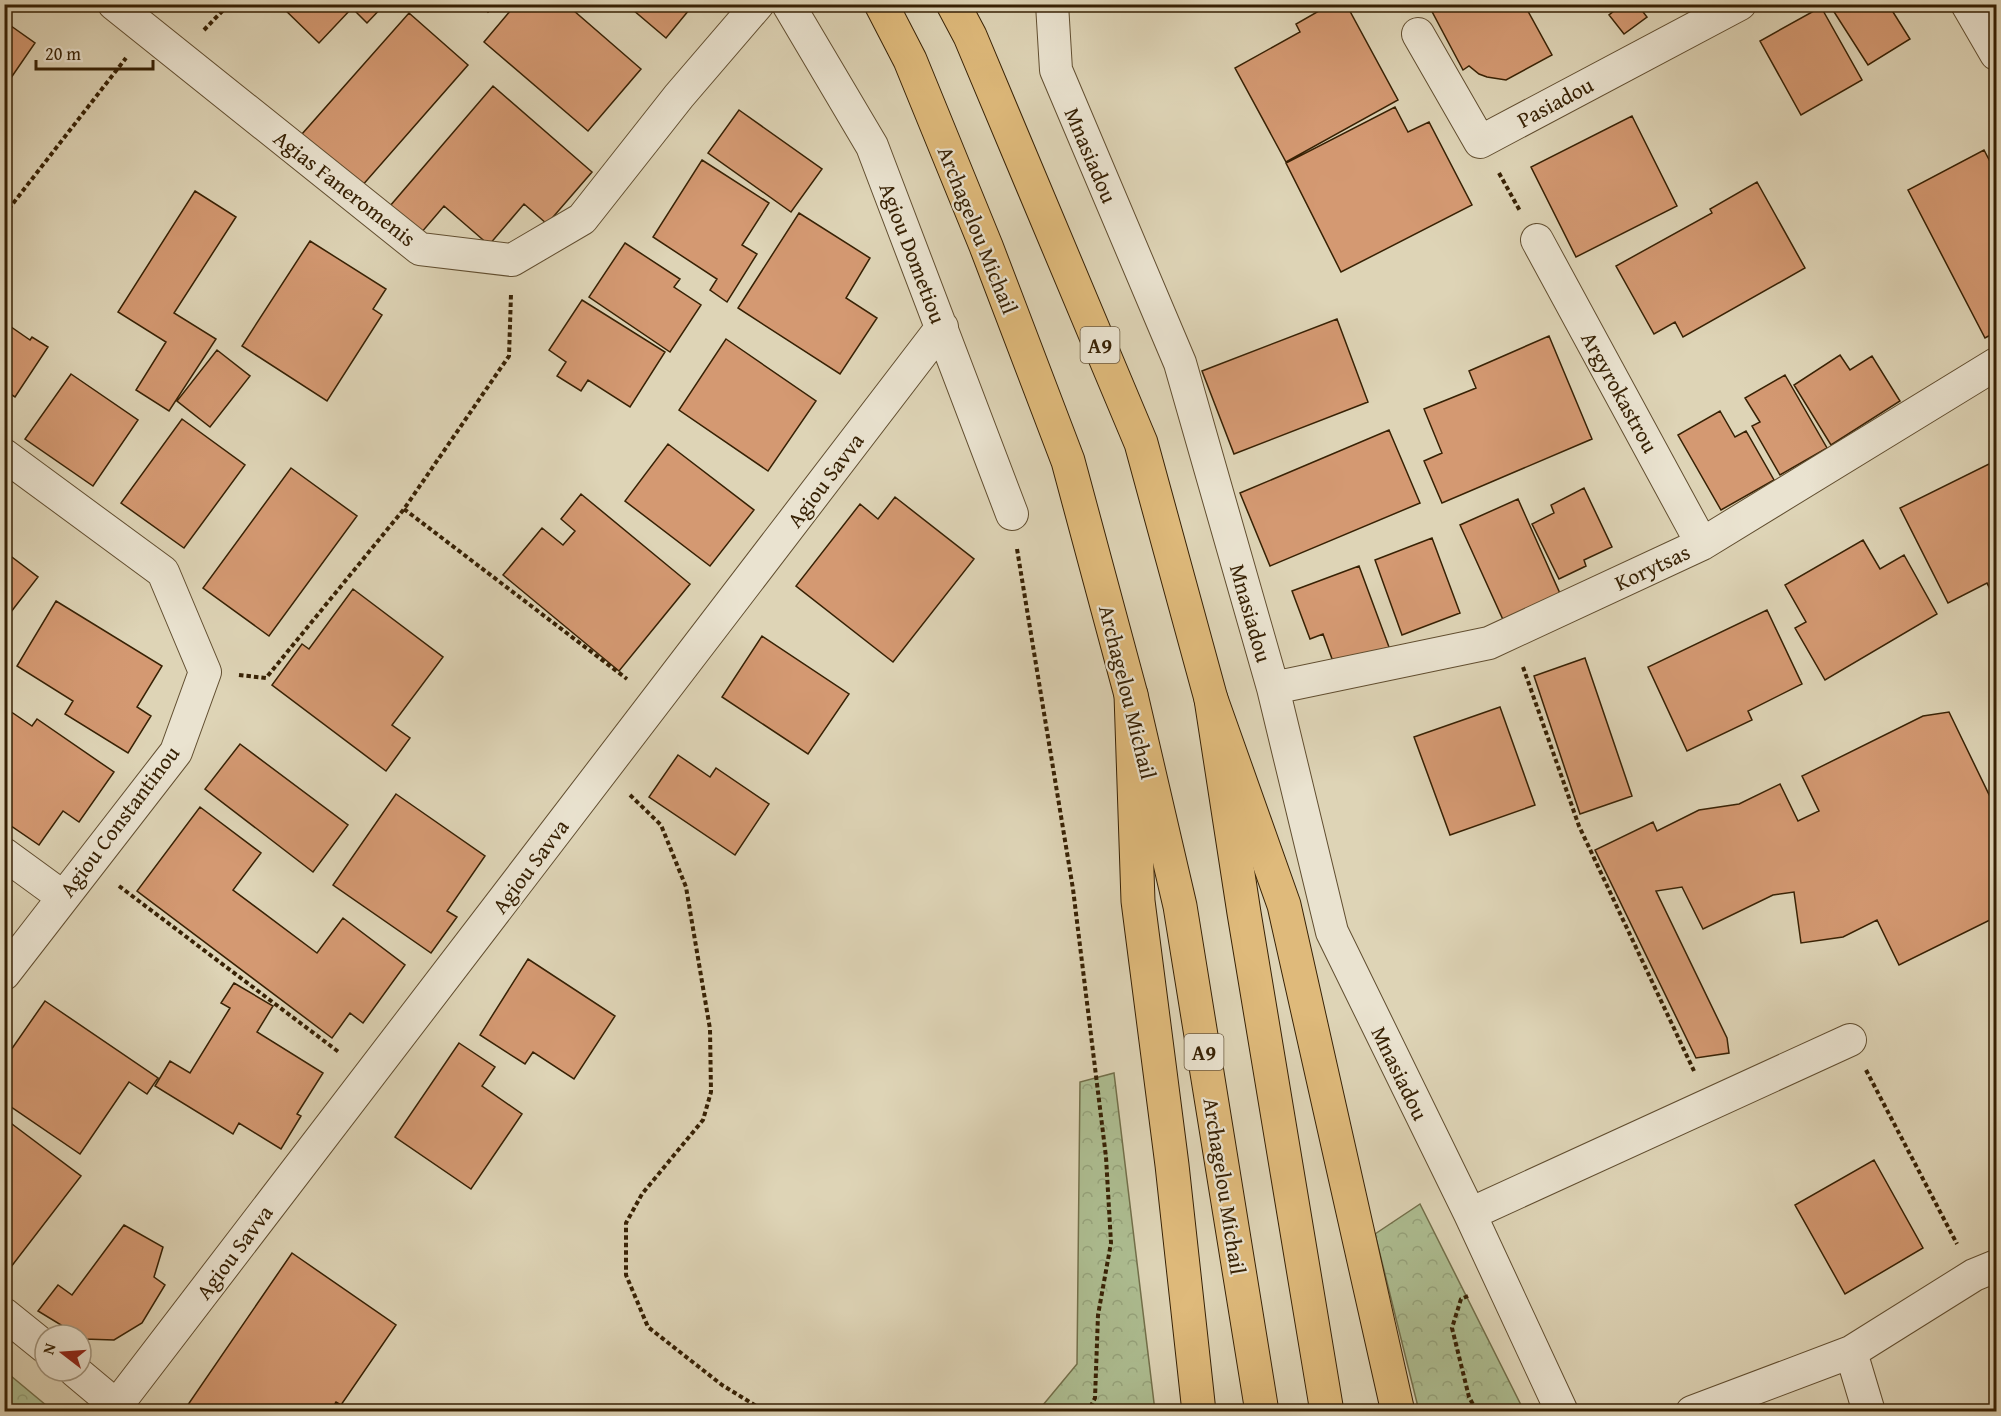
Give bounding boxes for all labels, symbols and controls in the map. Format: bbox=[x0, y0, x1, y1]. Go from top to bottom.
scale bar bbox=[36, 33, 153, 71]
text: 20 m bbox=[45, 40, 81, 67]
street label: Pasiadou bbox=[1511, 68, 1599, 135]
street label: Mnasiadou bbox=[1057, 102, 1125, 208]
street label: Agias Faneromenis bbox=[267, 122, 423, 254]
street label: Archagelou Michail bbox=[930, 141, 1026, 319]
street label: Agiou Dometiou bbox=[871, 178, 955, 328]
street label: Argyrokastrou bbox=[1573, 326, 1667, 459]
road number: A9 bbox=[1080, 327, 1120, 363]
street label: Agiou Savva bbox=[779, 426, 872, 534]
street label: Korytsas bbox=[1609, 536, 1695, 598]
street label: Mnasiadou bbox=[1222, 560, 1280, 666]
street label: Archagelou Michail bbox=[1091, 602, 1165, 782]
street label: Agiou Constantinou bbox=[51, 738, 187, 904]
street label: Agiou Savva bbox=[484, 812, 577, 920]
street label: Mnasiadou bbox=[1363, 1021, 1437, 1125]
road number: A9 bbox=[1184, 1034, 1224, 1070]
street label: Archagelou Michail bbox=[1195, 1095, 1255, 1277]
street label: Agiou Savva bbox=[188, 1198, 281, 1306]
north arrow bbox=[33, 1323, 93, 1383]
text: N bbox=[36, 1340, 62, 1357]

